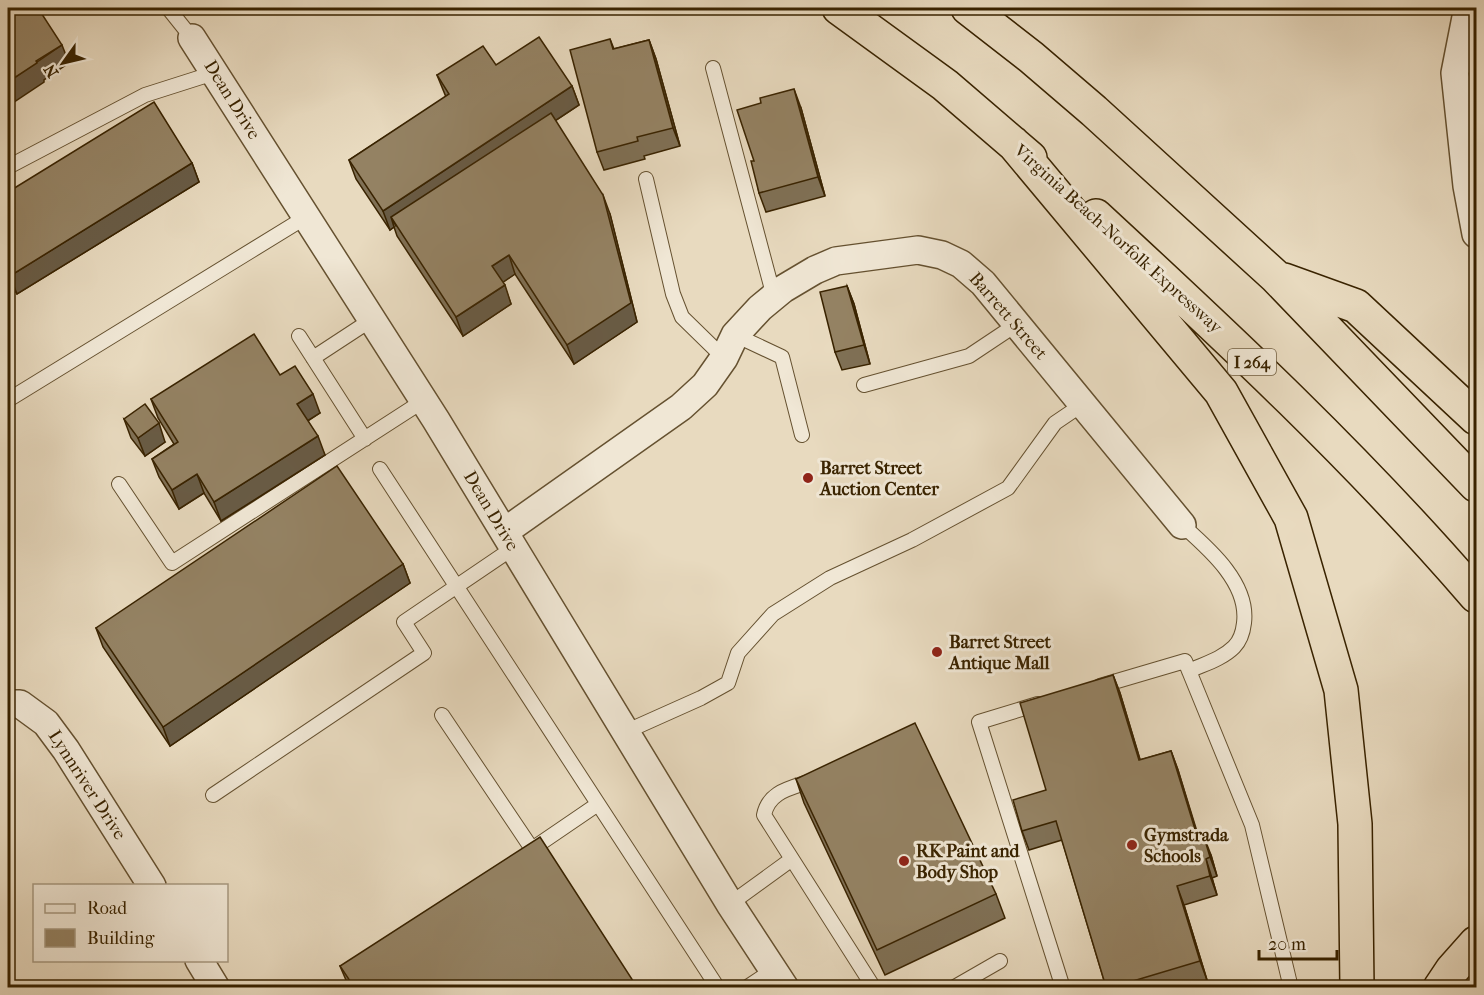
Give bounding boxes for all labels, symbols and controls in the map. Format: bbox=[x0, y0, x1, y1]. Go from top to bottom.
north arrow bbox=[33, 33, 93, 93]
street label: Dean Drive bbox=[199, 57, 265, 143]
text: N bbox=[39, 60, 62, 81]
street label: Virginia Beach-Norfolk Expressway bbox=[1009, 139, 1227, 339]
street label: Barrett Street bbox=[965, 268, 1052, 364]
road number: I 264 bbox=[1228, 349, 1276, 375]
place label: Barret Street Auction Center bbox=[819, 458, 939, 500]
street label: Dean Drive bbox=[459, 467, 523, 555]
marker: Barret Street Auction Center bbox=[801, 471, 815, 485]
place label: Barret Street Antique Mall bbox=[948, 632, 1052, 674]
marker: Barret Street Antique Mall bbox=[930, 645, 944, 659]
street label: Lynnriver Drive bbox=[44, 726, 130, 844]
place label: Gymstrada Schools bbox=[1144, 825, 1229, 867]
marker: Gymstrada Schools bbox=[1125, 838, 1139, 852]
place label: RK Paint and Body Shop bbox=[916, 841, 1021, 883]
marker: RK Paint and Body Shop bbox=[897, 854, 911, 868]
legend bbox=[33, 884, 228, 962]
text: Road bbox=[87, 898, 127, 919]
scale bar bbox=[1259, 923, 1337, 961]
text: Building bbox=[87, 928, 155, 949]
text: 20 m bbox=[1268, 934, 1306, 955]

